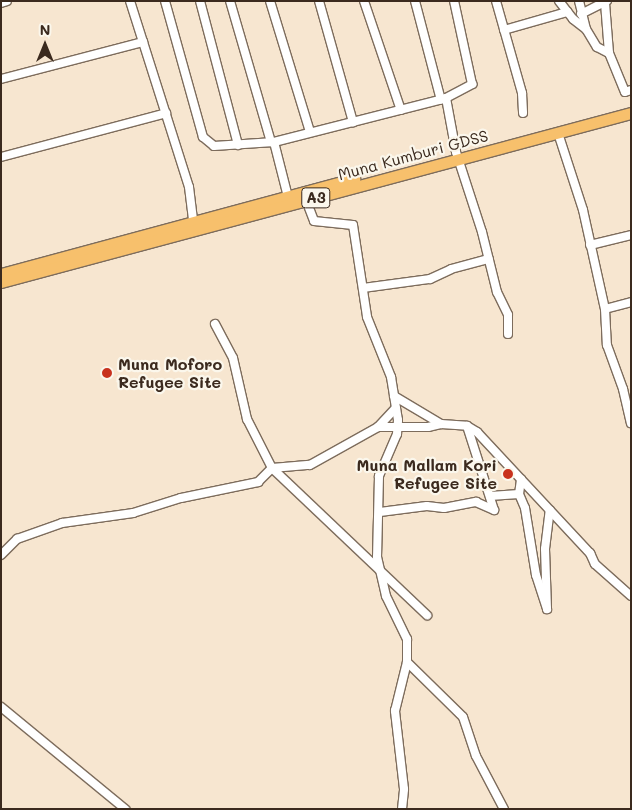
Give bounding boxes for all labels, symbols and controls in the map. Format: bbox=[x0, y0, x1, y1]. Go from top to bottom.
north arrow bbox=[20, 20, 70, 70]
text: N bbox=[40, 20, 50, 39]
street label: Muna Kumburi GDSS bbox=[336, 126, 490, 184]
road number: A3 bbox=[301, 186, 331, 210]
place label: Muna Moforo Refugee Site bbox=[118, 354, 222, 392]
marker: Muna Moforo Refugee Site bbox=[100, 366, 114, 380]
place label: Muna Mallam Kori Refugee Site bbox=[356, 455, 497, 493]
marker: Muna Mallam Kori Refugee Site bbox=[501, 467, 515, 481]

